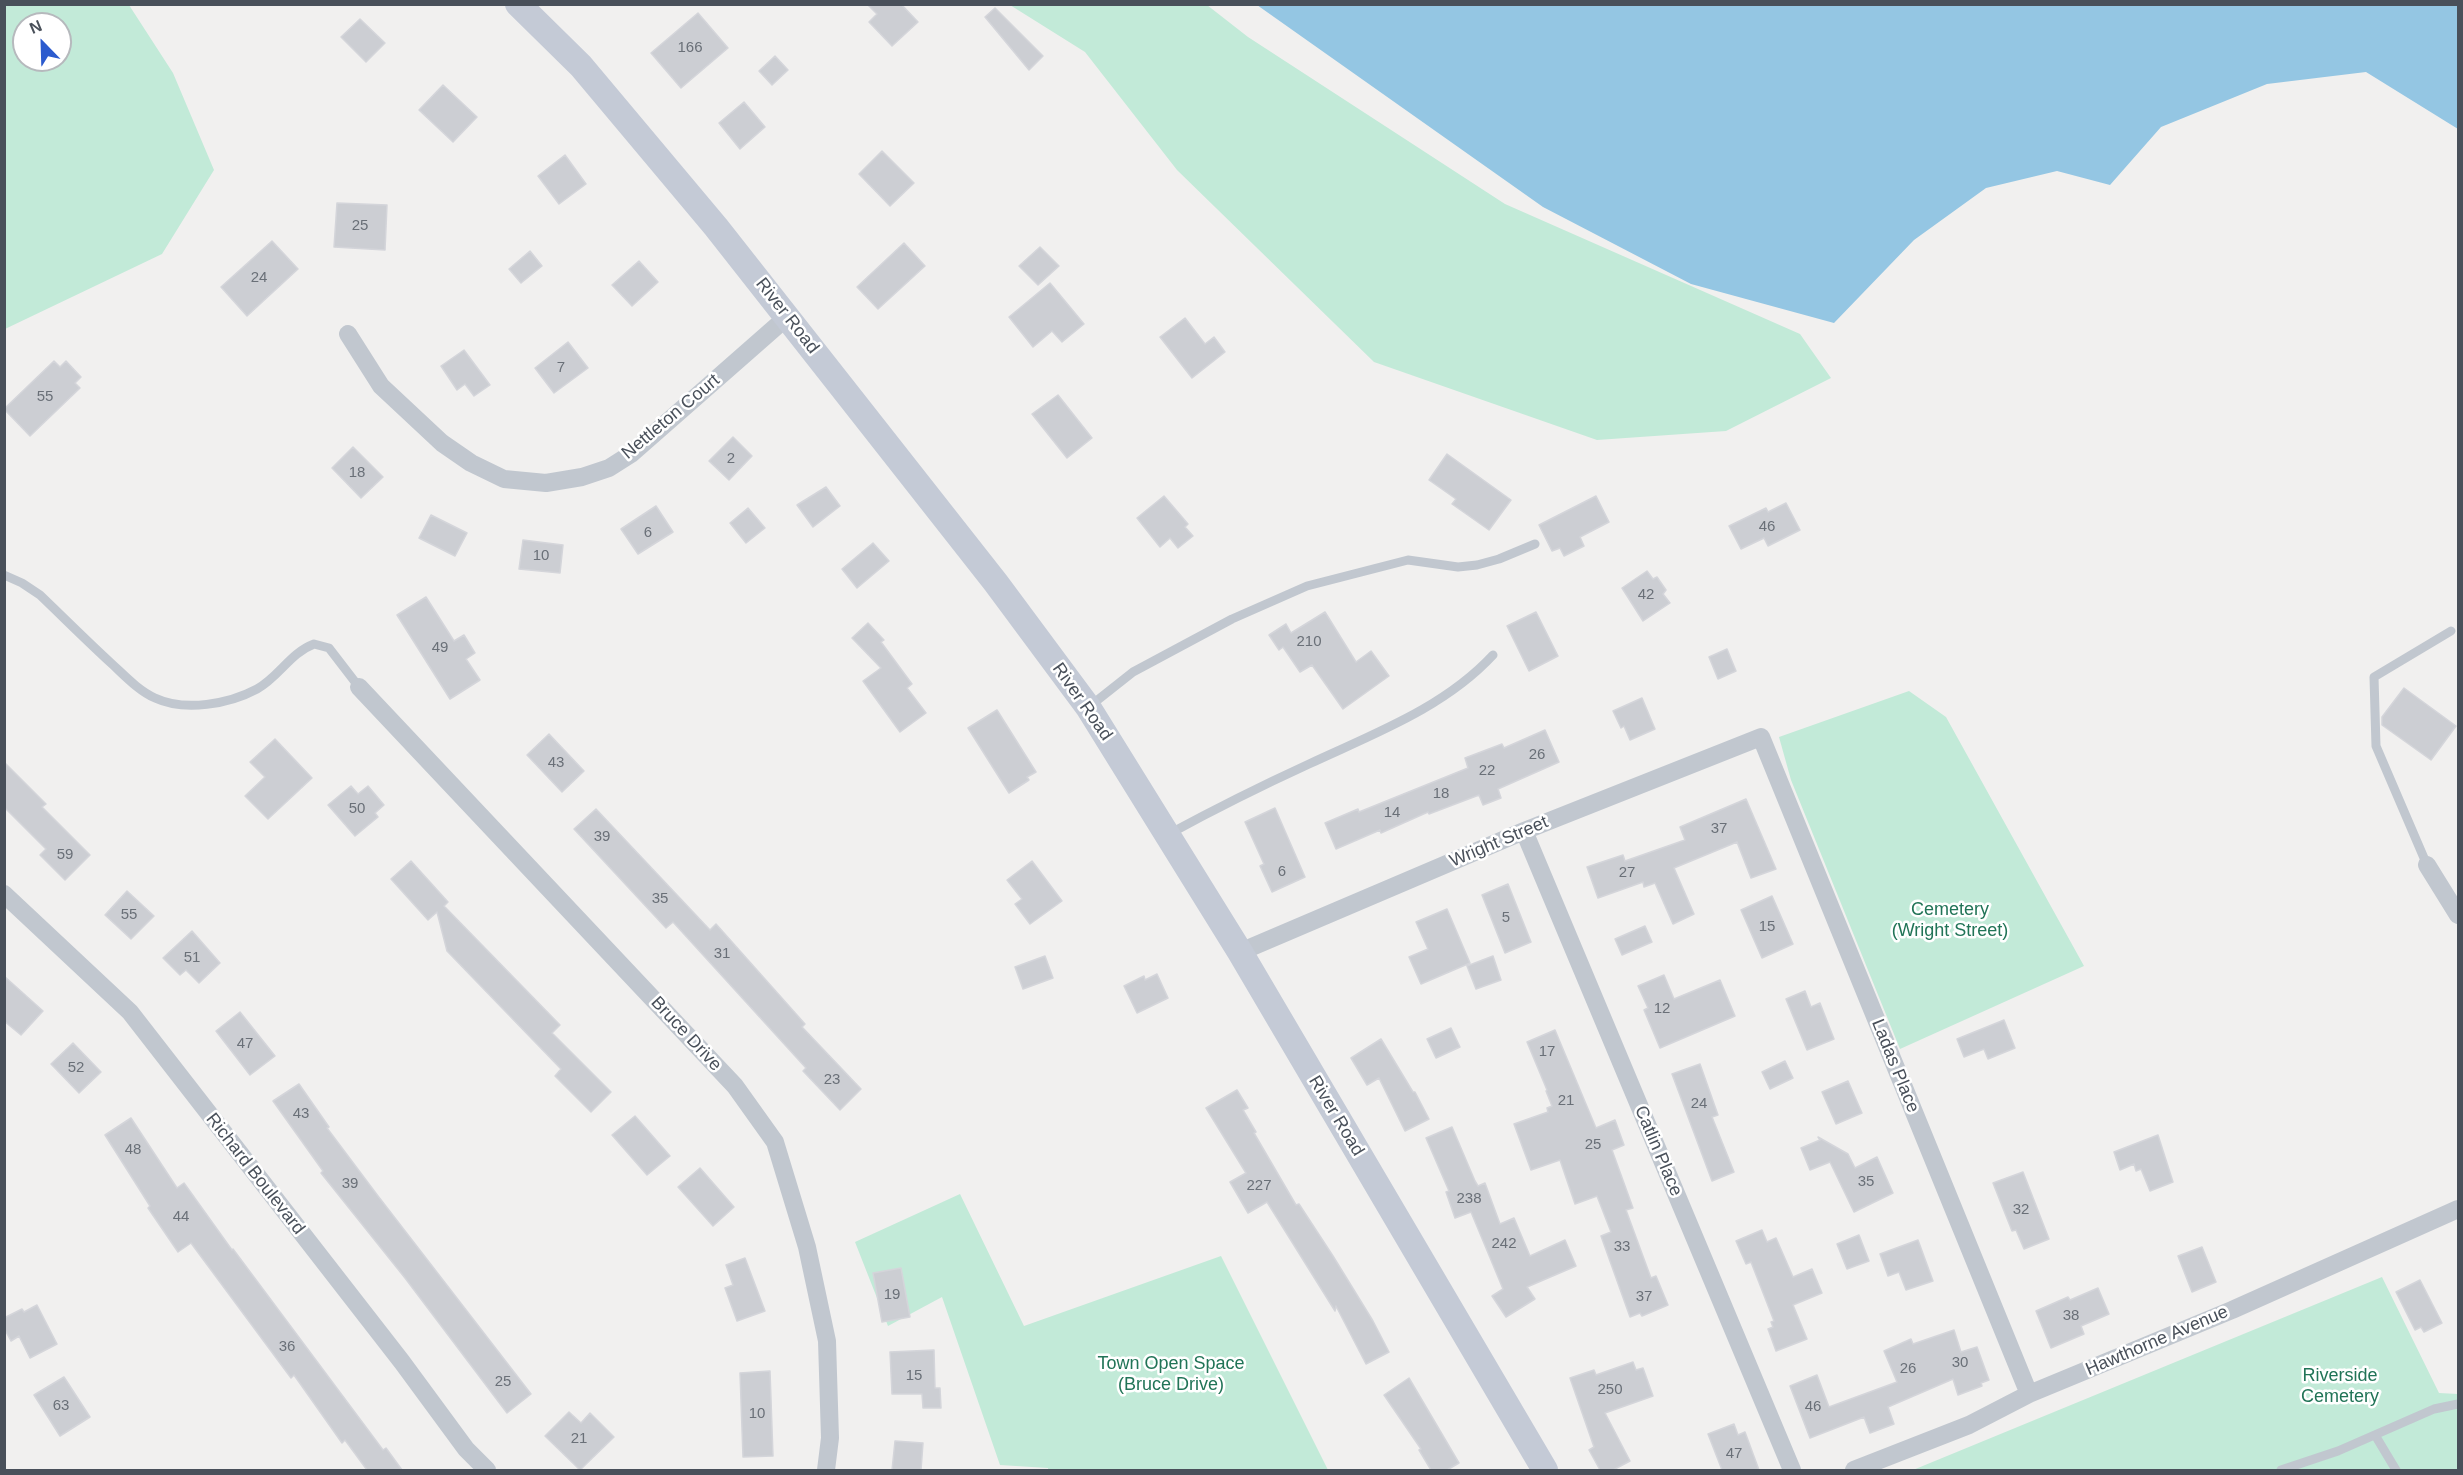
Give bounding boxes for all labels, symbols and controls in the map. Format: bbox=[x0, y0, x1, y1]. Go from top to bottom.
north arrow bbox=[12, 12, 72, 72]
text: N bbox=[27, 17, 44, 37]
house number: 166 bbox=[677, 39, 703, 57]
house number: 25 bbox=[352, 217, 368, 235]
house number: 24 bbox=[251, 269, 267, 287]
street label: River Road bbox=[751, 274, 823, 358]
house number: 7 bbox=[557, 359, 565, 377]
street label: Nettleton Court bbox=[618, 370, 724, 464]
house number: 55 bbox=[37, 388, 53, 406]
house number: 2 bbox=[727, 450, 735, 468]
house number: 18 bbox=[349, 464, 365, 482]
house number: 46 bbox=[1759, 518, 1775, 536]
house number: 6 bbox=[644, 524, 652, 542]
house number: 10 bbox=[533, 547, 549, 565]
house number: 42 bbox=[1638, 586, 1654, 604]
house number: 210 bbox=[1296, 633, 1322, 651]
house number: 49 bbox=[432, 639, 448, 657]
street label: River Road bbox=[1047, 659, 1117, 745]
house number: 26 bbox=[1529, 746, 1545, 764]
house number: 43 bbox=[548, 754, 564, 772]
house number: 22 bbox=[1479, 762, 1495, 780]
house number: 18 bbox=[1433, 785, 1449, 803]
house number: 50 bbox=[349, 800, 365, 818]
house number: 14 bbox=[1384, 804, 1400, 822]
street label: Wright Street bbox=[1447, 812, 1551, 872]
house number: 37 bbox=[1711, 820, 1727, 838]
house number: 39 bbox=[594, 828, 610, 846]
house number: 59 bbox=[57, 846, 73, 864]
house number: 6 bbox=[1278, 863, 1286, 881]
house number: 27 bbox=[1619, 864, 1635, 882]
house number: 35 bbox=[652, 890, 668, 908]
park label: Cemetery (Wright Street) bbox=[1892, 899, 2008, 942]
house number: 55 bbox=[121, 906, 137, 924]
house number: 5 bbox=[1502, 909, 1510, 927]
house number: 15 bbox=[1759, 918, 1775, 936]
house number: 31 bbox=[714, 945, 730, 963]
house number: 51 bbox=[184, 949, 200, 967]
street label: Bruce Drive bbox=[646, 992, 726, 1076]
house number: 12 bbox=[1654, 1000, 1670, 1018]
street label: Ladas Place bbox=[1866, 1016, 1924, 1116]
house number: 47 bbox=[237, 1035, 253, 1053]
house number: 17 bbox=[1539, 1043, 1555, 1061]
house number: 52 bbox=[68, 1059, 84, 1077]
house number: 23 bbox=[824, 1071, 840, 1089]
street label: River Road bbox=[1304, 1072, 1368, 1160]
house number: 21 bbox=[1558, 1092, 1574, 1110]
house number: 24 bbox=[1691, 1095, 1707, 1113]
street label: Catlin Place bbox=[1629, 1103, 1687, 1199]
house number: 43 bbox=[293, 1105, 309, 1123]
street label: Richard Boulevard bbox=[201, 1109, 309, 1239]
house number: 25 bbox=[1585, 1136, 1601, 1154]
house number: 48 bbox=[125, 1141, 141, 1159]
house number: 35 bbox=[1858, 1173, 1874, 1191]
house number: 39 bbox=[342, 1175, 358, 1193]
house number: 227 bbox=[1246, 1177, 1272, 1195]
house number: 238 bbox=[1456, 1190, 1482, 1208]
house number: 32 bbox=[2013, 1201, 2029, 1219]
house number: 44 bbox=[173, 1208, 189, 1226]
house number: 242 bbox=[1491, 1235, 1517, 1253]
house number: 33 bbox=[1614, 1238, 1630, 1256]
house number: 19 bbox=[884, 1286, 900, 1304]
house number: 37 bbox=[1636, 1288, 1652, 1306]
street label: Hawthorne Avenue bbox=[2082, 1301, 2232, 1381]
house number: 38 bbox=[2063, 1307, 2079, 1325]
house number: 36 bbox=[279, 1338, 295, 1356]
park label: Town Open Space (Bruce Drive) bbox=[1097, 1353, 1245, 1396]
house number: 30 bbox=[1952, 1354, 1968, 1372]
house number: 26 bbox=[1900, 1360, 1916, 1378]
park label: Riverside Cemetery bbox=[2301, 1365, 2379, 1408]
house number: 15 bbox=[906, 1367, 922, 1385]
house number: 25 bbox=[495, 1373, 511, 1391]
house number: 250 bbox=[1597, 1381, 1623, 1399]
house number: 63 bbox=[53, 1397, 69, 1415]
house number: 46 bbox=[1805, 1398, 1821, 1416]
house number: 10 bbox=[749, 1405, 765, 1423]
house number: 21 bbox=[571, 1430, 587, 1448]
house number: 47 bbox=[1726, 1445, 1742, 1463]

